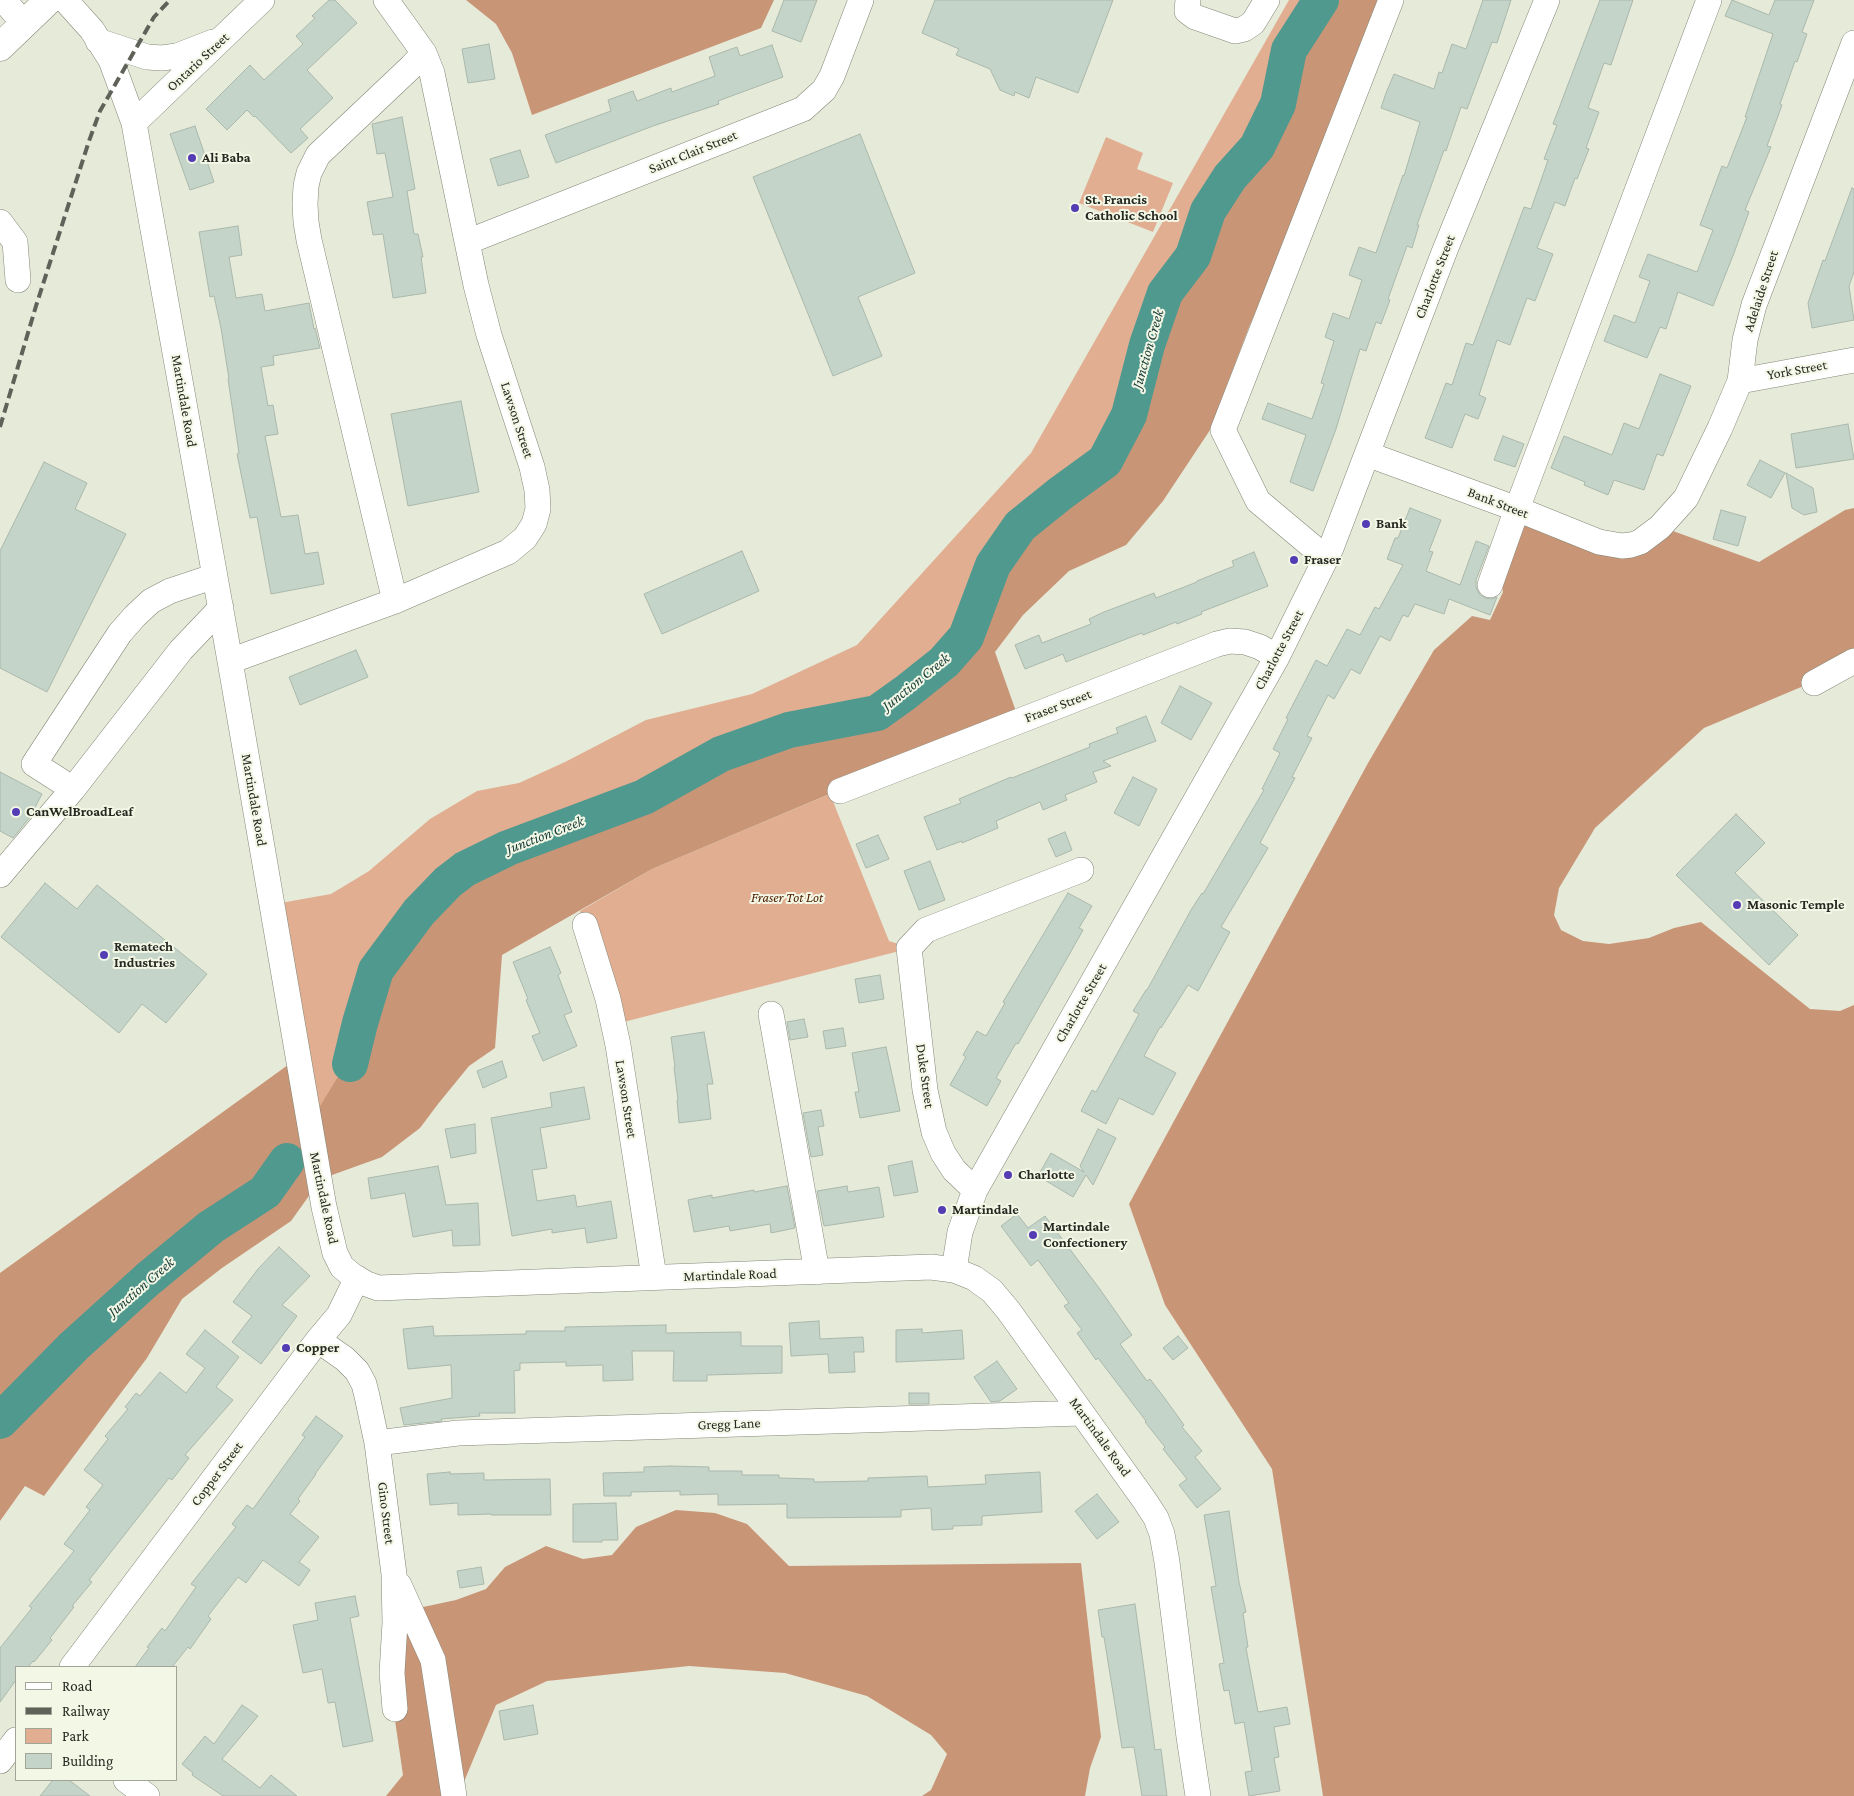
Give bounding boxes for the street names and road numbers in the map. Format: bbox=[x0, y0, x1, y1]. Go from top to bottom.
street label: Ontario Street bbox=[163, 29, 233, 95]
street label: Saint Clair Street bbox=[646, 127, 740, 177]
street label: Charlotte Street bbox=[1411, 233, 1459, 321]
street label: Adelaide Street bbox=[1740, 248, 1782, 334]
street label: Martindale Road bbox=[168, 353, 200, 449]
street label: York Street bbox=[1766, 356, 1828, 384]
street label: Lawson Street bbox=[497, 380, 537, 460]
street label: Bank Street bbox=[1465, 484, 1531, 522]
street label: Charlotte Street bbox=[1251, 607, 1307, 693]
street label: Fraser Street bbox=[1022, 686, 1094, 726]
street label: Martindale Road bbox=[238, 752, 270, 848]
street label: Charlotte Street bbox=[1052, 960, 1110, 1046]
street label: Duke Street bbox=[912, 1043, 938, 1109]
street label: Lawson Street bbox=[612, 1059, 640, 1139]
street label: Martindale Road bbox=[306, 1150, 342, 1246]
street label: Martindale Road bbox=[683, 1265, 777, 1285]
street label: Martindale Road bbox=[1066, 1394, 1134, 1480]
street label: Gregg Lane bbox=[697, 1415, 761, 1433]
street label: Copper Street bbox=[187, 1438, 247, 1510]
street label: Gino Street bbox=[374, 1481, 398, 1545]

